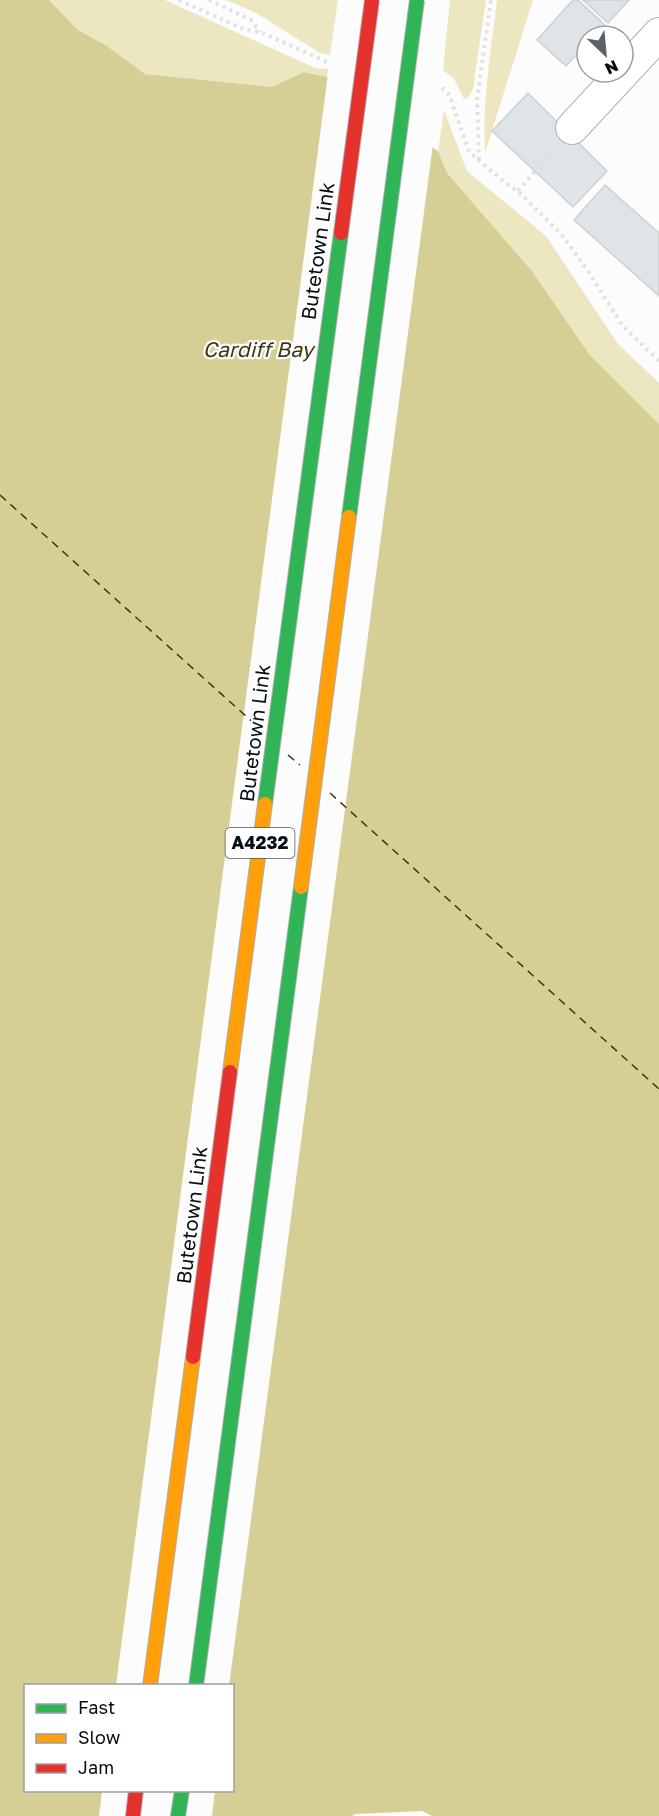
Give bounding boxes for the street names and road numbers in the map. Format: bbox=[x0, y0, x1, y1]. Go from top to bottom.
street label: Butetown Link bbox=[295, 180, 339, 321]
street label: Butetown Link bbox=[234, 663, 274, 803]
road number: A4232 bbox=[226, 828, 294, 858]
street label: Butetown Link bbox=[171, 1145, 211, 1285]

